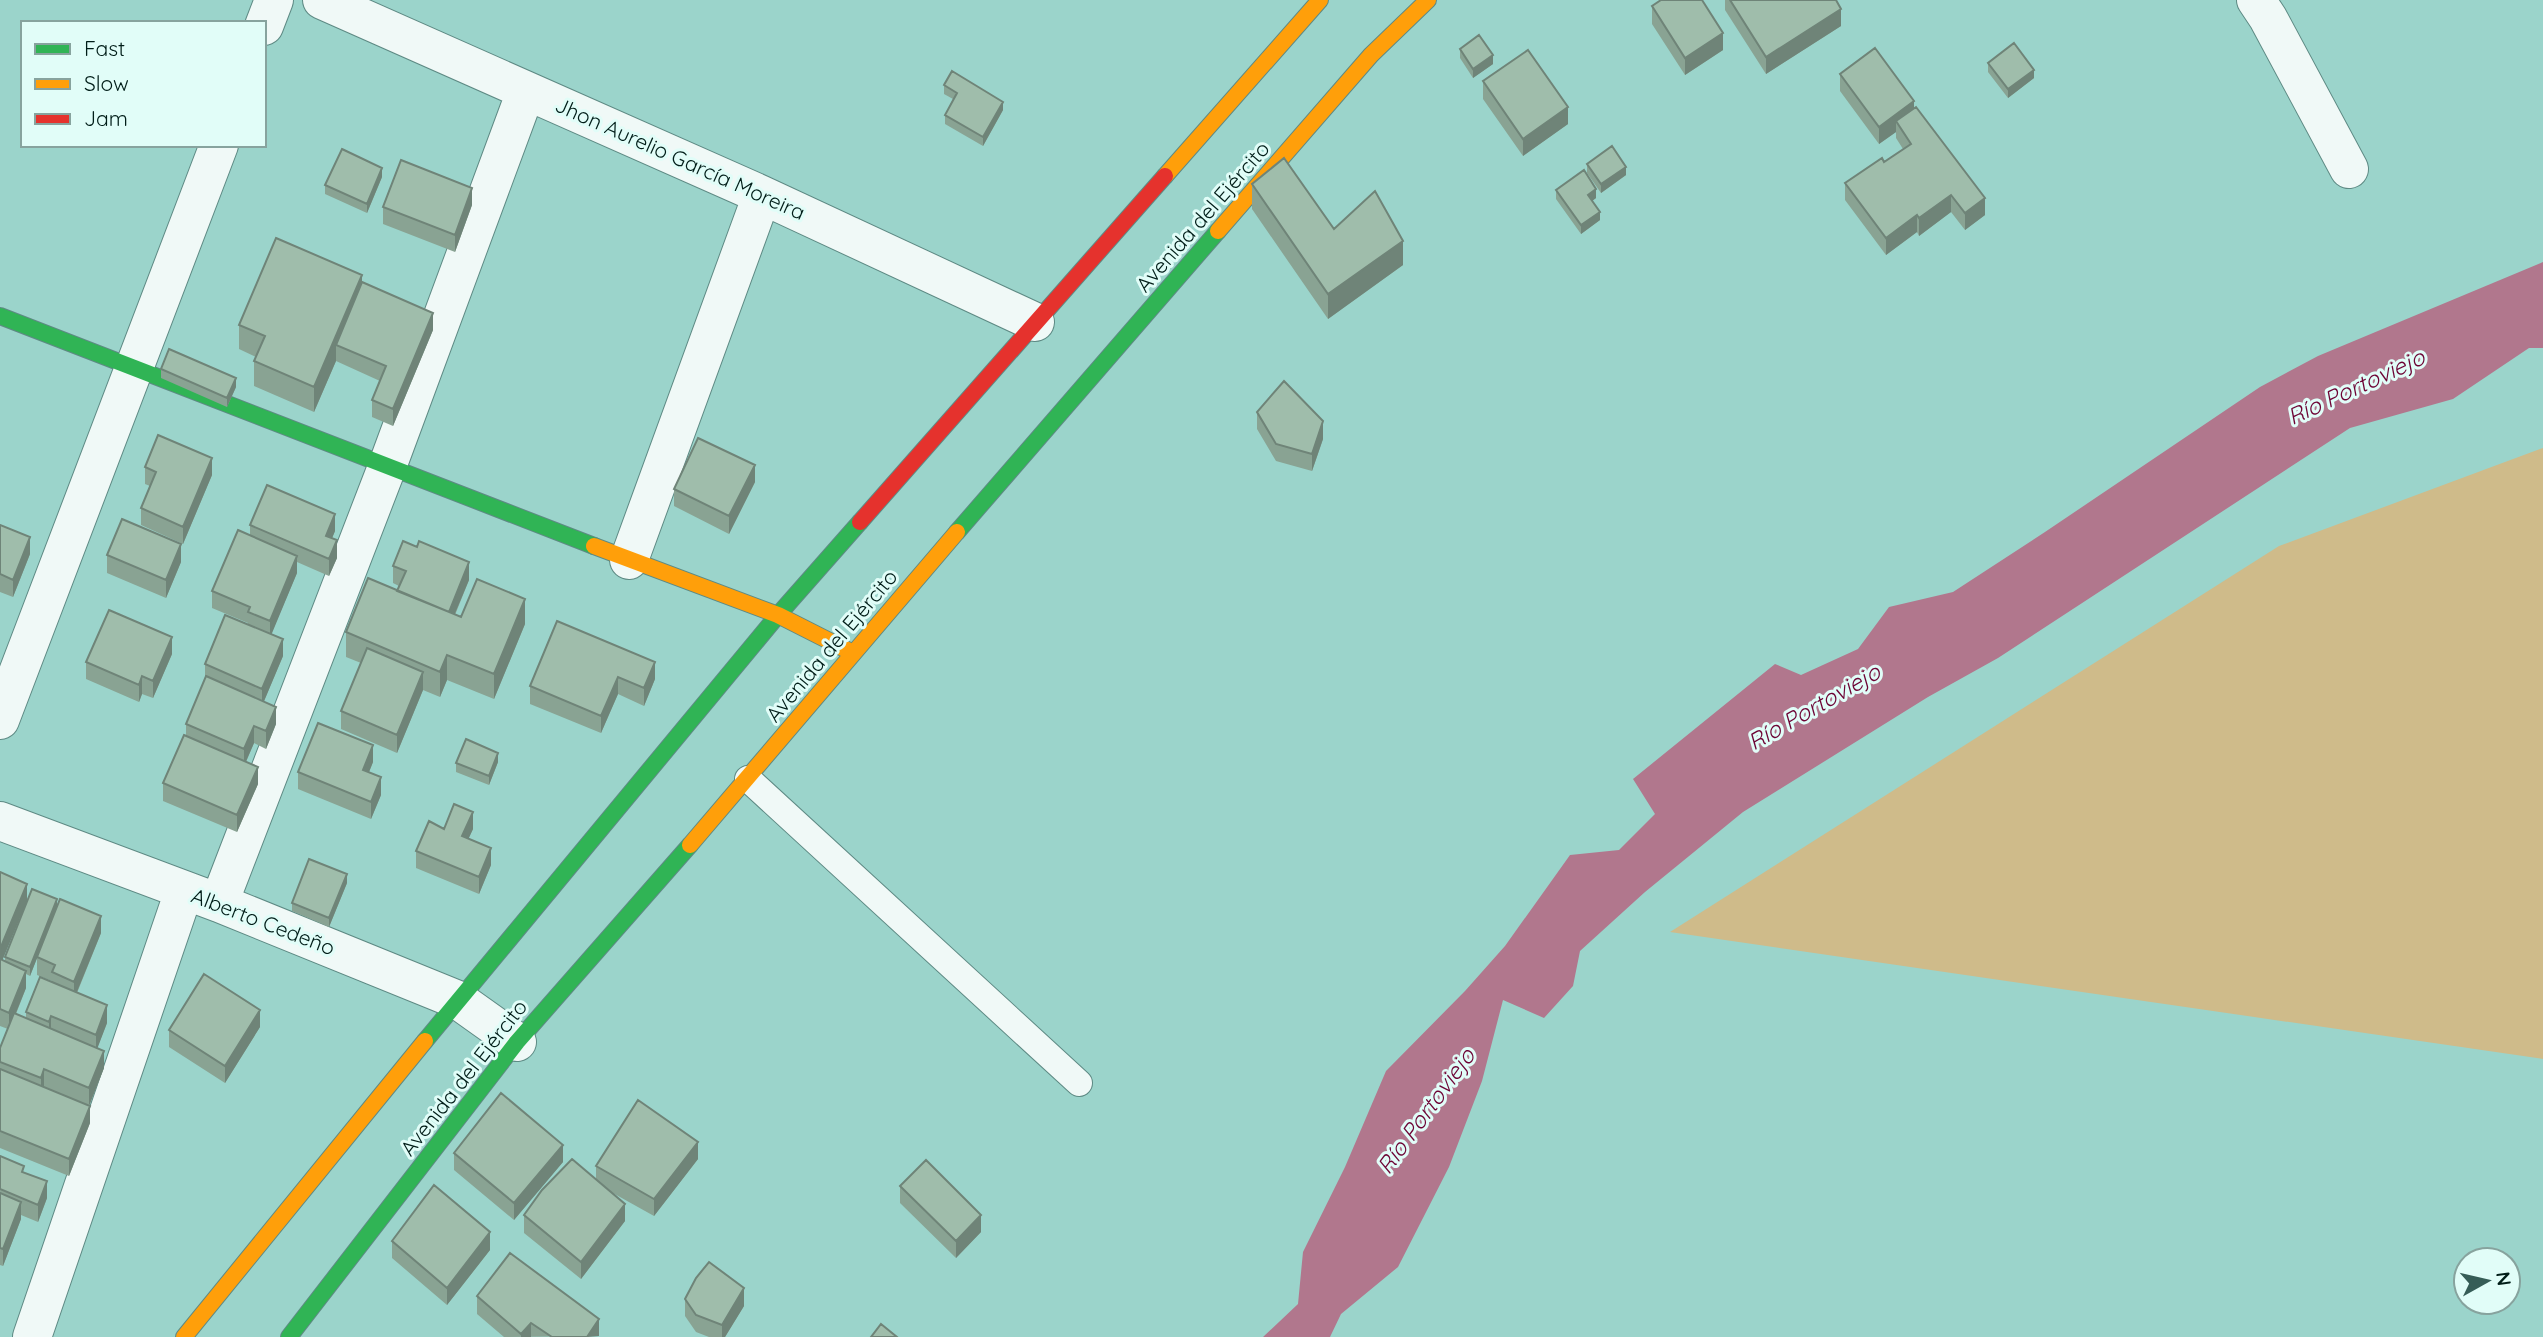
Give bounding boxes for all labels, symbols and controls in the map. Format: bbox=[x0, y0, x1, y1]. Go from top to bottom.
legend bbox=[21, 21, 266, 147]
text: Fast bbox=[84, 35, 125, 61]
text: Slow bbox=[84, 70, 129, 96]
street label: Jhon Aurelio García Moreira bbox=[551, 91, 809, 225]
text: Jam bbox=[84, 105, 128, 131]
street label: Avenida del Ejército bbox=[1130, 136, 1275, 297]
water label: Río Portoviejo bbox=[2282, 342, 2430, 431]
street label: Avenida del Ejército bbox=[760, 564, 903, 727]
water label: Río Portoviejo bbox=[1742, 656, 1886, 756]
street label: Alberto Cedeño bbox=[188, 882, 339, 960]
street label: Avenida del Ejército bbox=[394, 994, 532, 1161]
water label: Río Portoviejo bbox=[1370, 1041, 1482, 1179]
north arrow bbox=[2452, 1246, 2522, 1316]
text: N bbox=[2491, 1270, 2517, 1287]

